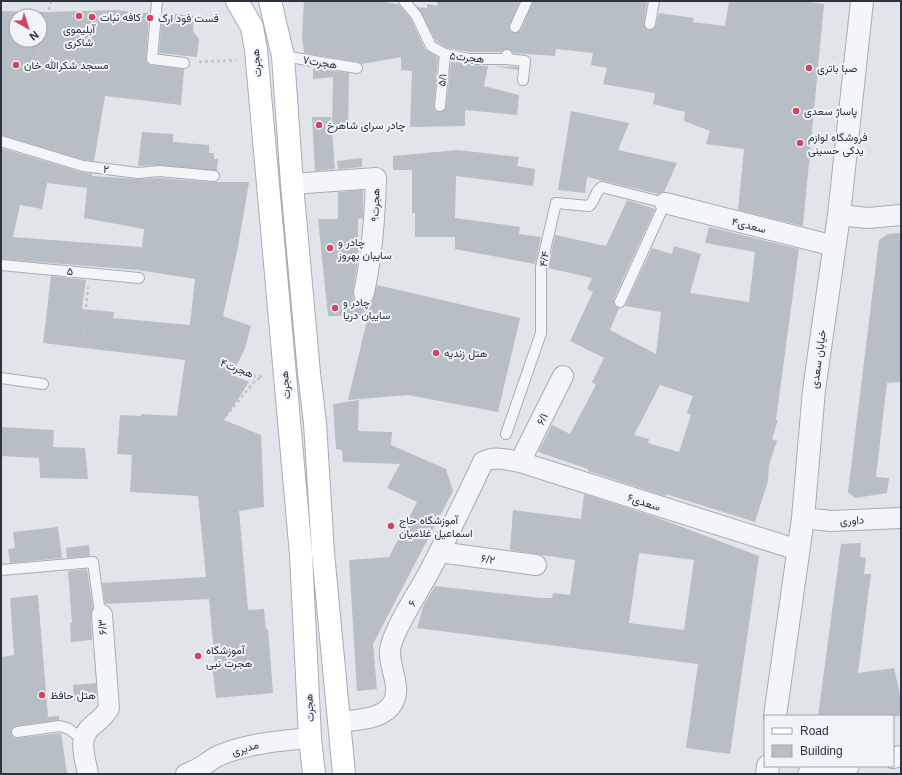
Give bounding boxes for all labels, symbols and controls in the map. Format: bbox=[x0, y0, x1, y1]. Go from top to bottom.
north arrow bbox=[8, 8, 48, 48]
marker: آبلیموی شاکری bbox=[74, 11, 84, 21]
place label: کافه نبات bbox=[100, 11, 141, 24]
marker: کافه نبات bbox=[87, 12, 97, 22]
place label: فست فود ارگ bbox=[158, 12, 219, 25]
marker: فست فود ارگ bbox=[145, 13, 155, 23]
place label: آبلیموی شاکری bbox=[63, 23, 97, 49]
text: N bbox=[27, 29, 41, 43]
street label: هجرت bbox=[249, 48, 264, 78]
street label: هجرت۵ bbox=[449, 49, 485, 66]
street label: هجرت۷ bbox=[302, 53, 338, 72]
place label: مسجد شکرالله خان bbox=[24, 59, 109, 72]
marker: مسجد شکرالله خان bbox=[11, 60, 21, 70]
place label: صبا باتری bbox=[817, 62, 857, 75]
marker: صبا باتری bbox=[804, 63, 814, 73]
street label: ۵/۱ bbox=[435, 73, 449, 87]
place label: پاساژ سعدی bbox=[804, 105, 857, 119]
marker: پاساژ سعدی bbox=[791, 106, 801, 116]
place label: چادر سرای شاهرخ bbox=[327, 119, 406, 133]
marker: چادر سرای شاهرخ bbox=[314, 120, 324, 130]
place label: فروشگاه لوازم یدکی حسینی bbox=[808, 131, 867, 157]
marker: فروشگاه لوازم یدکی حسینی bbox=[795, 138, 805, 148]
street label: ۲ bbox=[102, 163, 110, 175]
street label: هجرت۹ bbox=[368, 188, 383, 222]
street label: سعدی۴ bbox=[730, 215, 768, 236]
place label: چادر و سایبان بهروز bbox=[337, 236, 392, 262]
marker: چادر و سایبان بهروز bbox=[325, 243, 335, 253]
street label: ۴/۴ bbox=[537, 250, 551, 268]
street label: ۵ bbox=[66, 265, 74, 277]
place label: چادر و سایبان دریا bbox=[343, 296, 391, 322]
marker: چادر و سایبان دریا bbox=[330, 303, 340, 313]
street label: خیابان سعدی bbox=[808, 329, 829, 389]
place label: هتل زندیه bbox=[444, 347, 488, 360]
marker: هتل زندیه bbox=[431, 348, 441, 358]
street label: هجرت۴ bbox=[218, 356, 256, 381]
street label: هجرت bbox=[278, 370, 293, 400]
street label: ۶/۱ bbox=[534, 411, 550, 427]
street label: سعدی۶ bbox=[626, 491, 662, 514]
street label: داوری bbox=[840, 513, 864, 528]
place label: آموزشگاه حاج اسماعیل غلامیان bbox=[399, 514, 472, 540]
marker: آموزشگاه حاج اسماعیل غلامیان bbox=[386, 521, 396, 531]
street label: ۶/۲ bbox=[480, 552, 496, 566]
street label: ۶ bbox=[405, 598, 419, 608]
street label: ۶/۳ bbox=[95, 619, 109, 635]
place label: آموزشگاه هجرت نبی bbox=[206, 644, 253, 670]
marker: آموزشگاه هجرت نبی bbox=[193, 651, 203, 661]
place label: هتل حافظ bbox=[50, 689, 96, 702]
marker: هتل حافظ bbox=[37, 690, 47, 700]
street label: هجرت bbox=[302, 693, 317, 722]
legend bbox=[764, 715, 894, 767]
text: Road bbox=[800, 724, 829, 738]
street label: مدیری bbox=[230, 738, 260, 759]
text: Building bbox=[800, 744, 843, 758]

